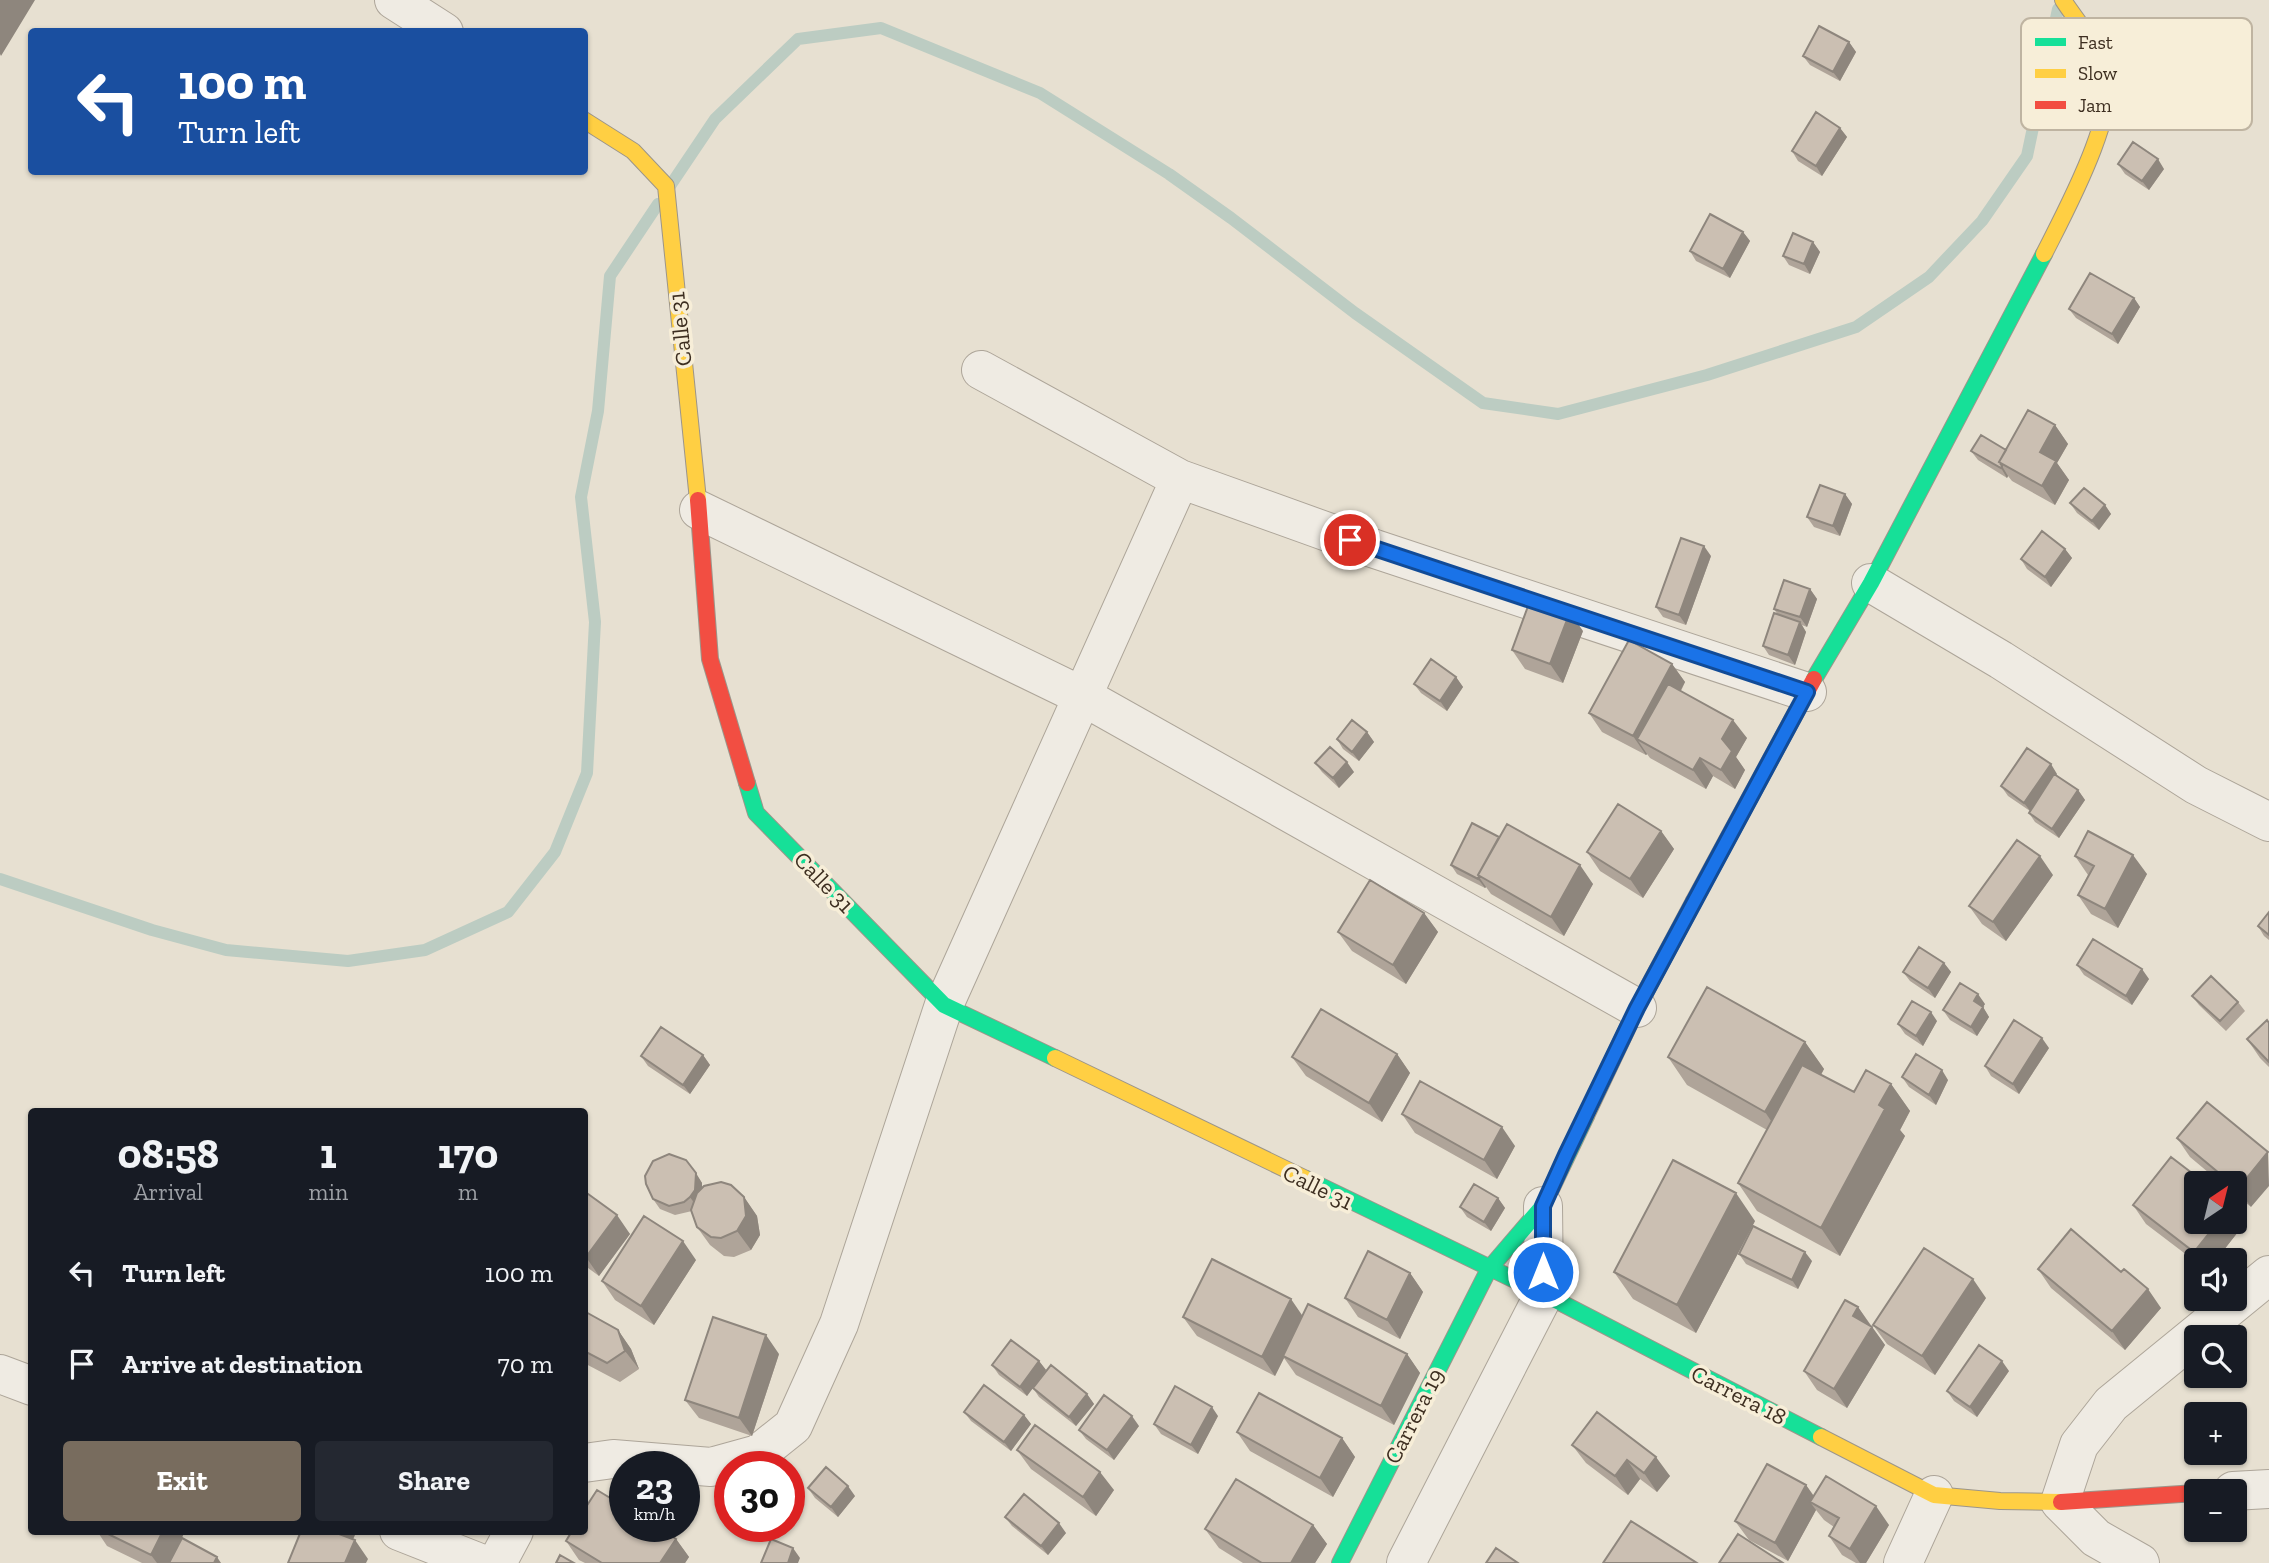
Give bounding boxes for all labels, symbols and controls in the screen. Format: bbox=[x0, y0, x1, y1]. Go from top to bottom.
legend bbox=[2021, 18, 2252, 130]
text: Fast bbox=[2078, 31, 2113, 54]
text: 100 m bbox=[178, 53, 306, 112]
icon: left bbox=[63, 56, 154, 147]
text: Slow bbox=[2078, 62, 2118, 85]
text: Jam bbox=[2078, 94, 2112, 117]
text: Turn left bbox=[178, 113, 300, 151]
street label: Calle 31 bbox=[662, 290, 698, 367]
pin bbox=[1320, 510, 1380, 570]
icon: arrive bbox=[1331, 521, 1369, 559]
street label: Calle 31 bbox=[788, 846, 860, 919]
text: 08:58 bbox=[117, 1128, 219, 1179]
text: 1 bbox=[320, 1128, 337, 1179]
text: 170 bbox=[437, 1128, 499, 1179]
street label: Calle 31 bbox=[1278, 1158, 1358, 1216]
north arrow bbox=[2184, 1171, 2247, 1234]
map controls bbox=[2184, 1171, 2247, 1542]
text: Arrival bbox=[134, 1178, 203, 1206]
text: min bbox=[309, 1178, 348, 1206]
text: m bbox=[458, 1178, 478, 1206]
position arrow bbox=[1506, 1235, 1580, 1309]
button: sound bbox=[2184, 1248, 2247, 1311]
icon: left bbox=[63, 1254, 101, 1292]
text: Turn left bbox=[122, 1257, 225, 1289]
text: 100 m bbox=[485, 1257, 553, 1289]
button: search bbox=[2184, 1325, 2247, 1388]
icon: arrive bbox=[63, 1345, 101, 1383]
text: Arrive at destination bbox=[122, 1348, 362, 1380]
text: 70 m bbox=[497, 1348, 553, 1380]
street label: Carrera 18 bbox=[1687, 1359, 1791, 1431]
street label: Carrera 19 bbox=[1378, 1364, 1450, 1468]
button: + bbox=[2184, 1402, 2247, 1465]
button: Exit bbox=[63, 1441, 301, 1521]
button: Share bbox=[315, 1441, 553, 1521]
speed limit sign: 30 bbox=[714, 1451, 805, 1542]
text: 23 bbox=[636, 1466, 673, 1508]
button: − bbox=[2184, 1479, 2247, 1542]
text: km/h bbox=[634, 1503, 675, 1525]

